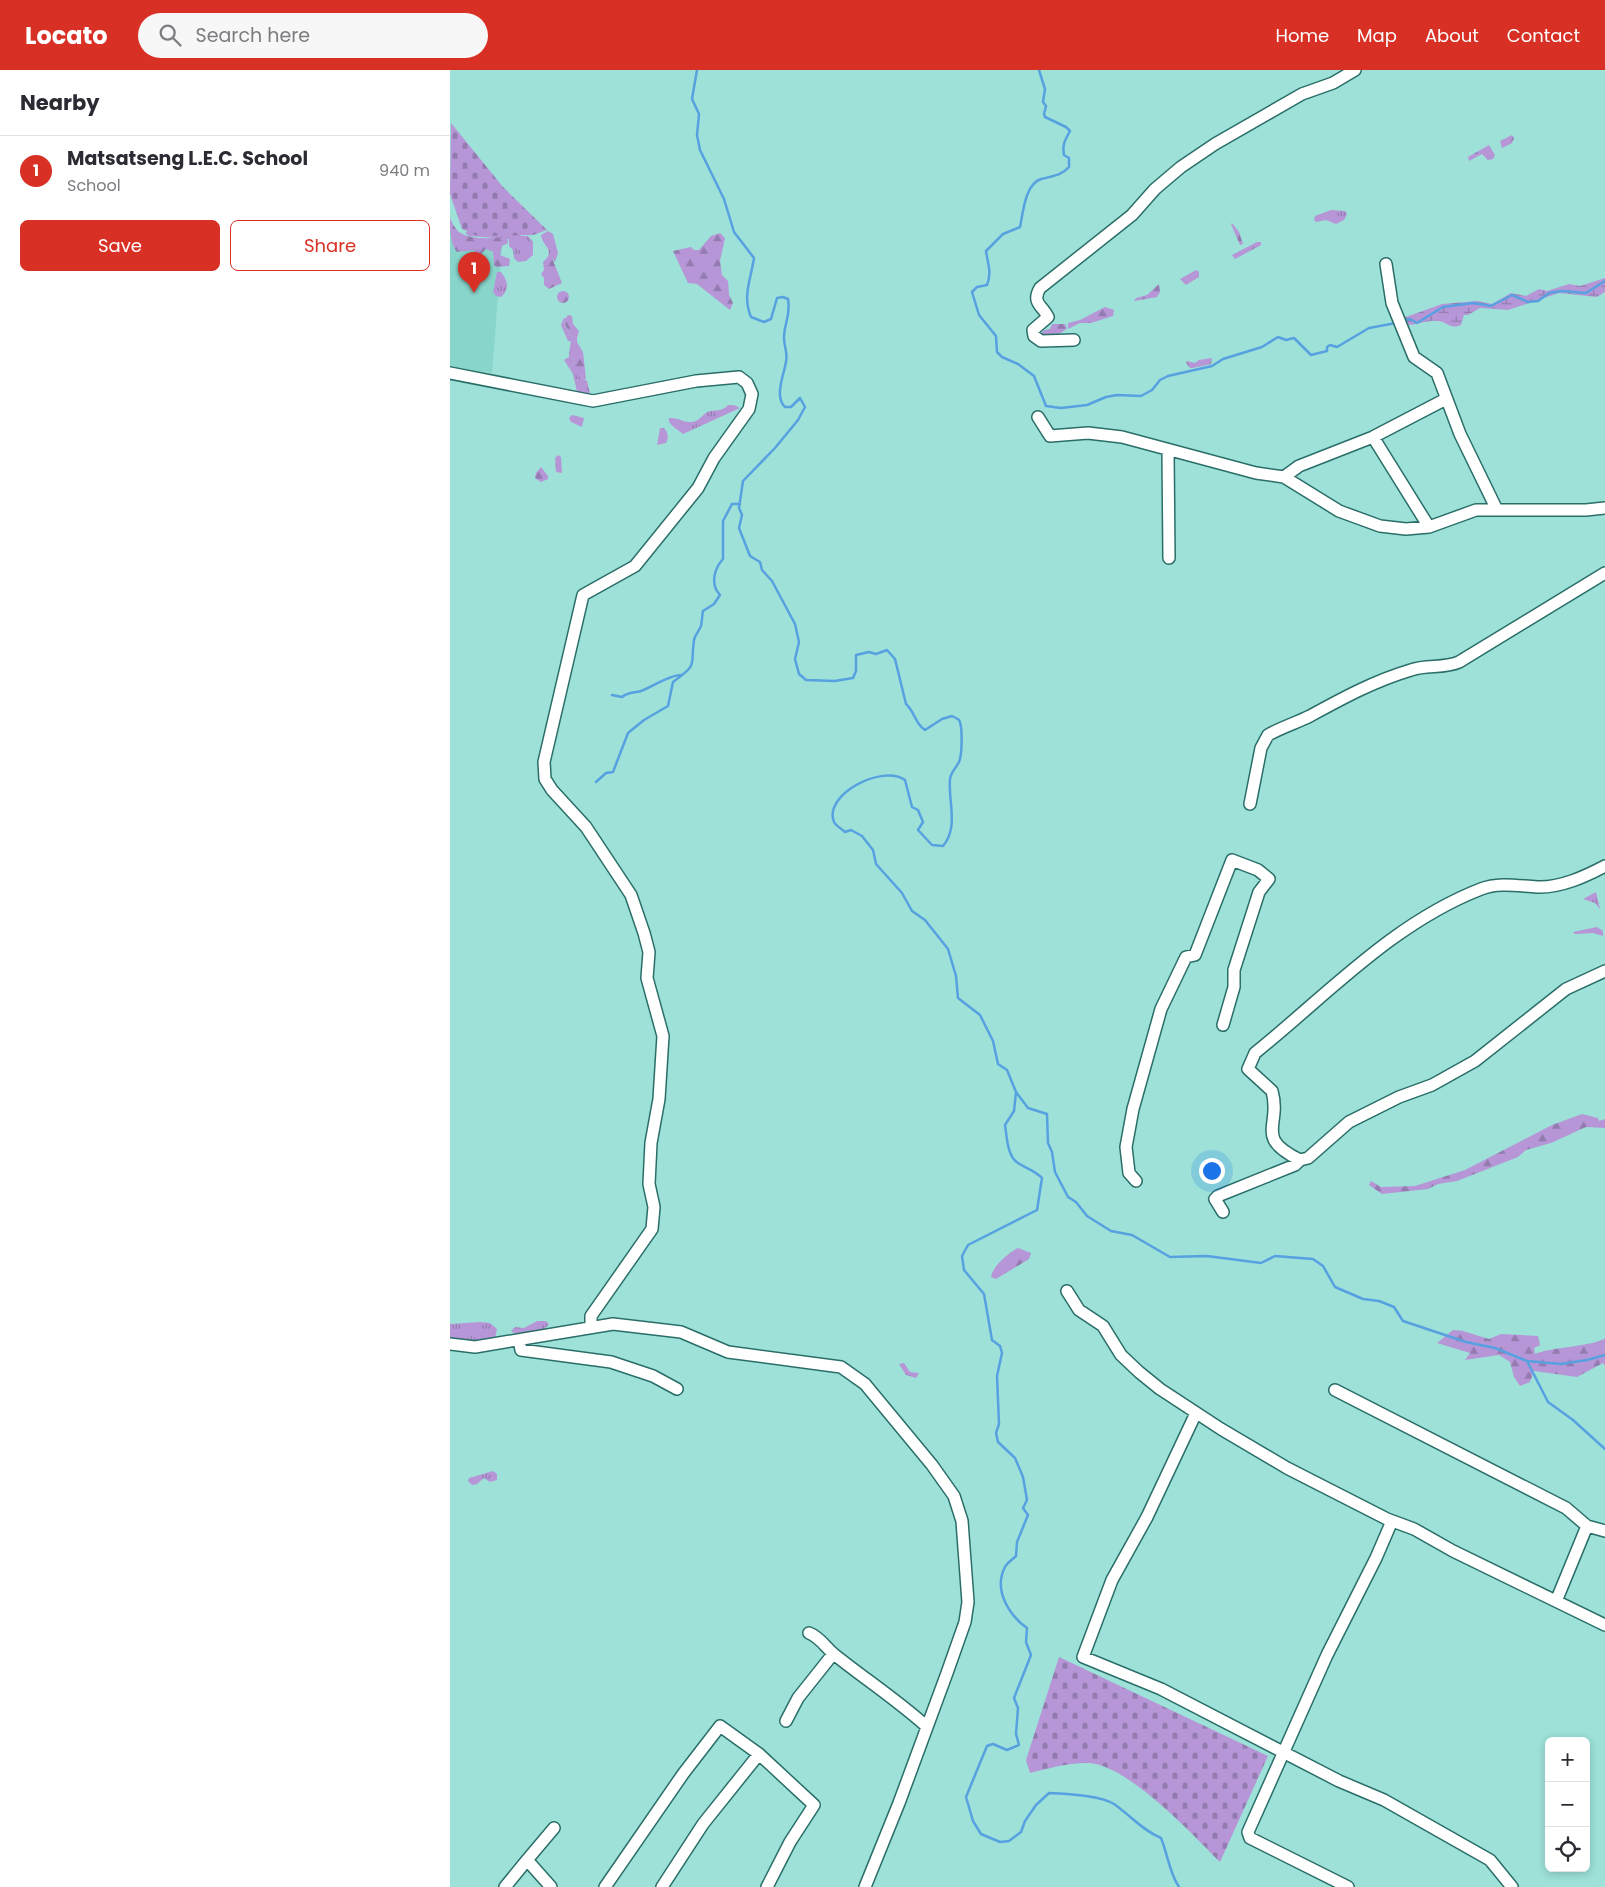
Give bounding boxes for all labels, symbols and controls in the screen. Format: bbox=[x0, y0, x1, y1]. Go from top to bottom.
search box bbox=[138, 13, 488, 58]
text: Locato bbox=[25, 19, 108, 52]
icon: search bbox=[156, 21, 184, 49]
text: Search here bbox=[196, 22, 310, 49]
text: Home bbox=[1275, 23, 1329, 48]
text: Map bbox=[1357, 23, 1397, 48]
text: About bbox=[1425, 23, 1479, 48]
text: Contact bbox=[1507, 23, 1580, 48]
text: Nearby bbox=[20, 88, 100, 117]
text: Matsatseng L.E.C. School bbox=[67, 145, 308, 172]
text: 1 bbox=[33, 159, 39, 182]
text: 940 m bbox=[379, 159, 430, 182]
text: School bbox=[67, 174, 121, 197]
button: Save bbox=[20, 220, 220, 271]
button: Share bbox=[230, 220, 430, 271]
pin: 1 bbox=[458, 252, 490, 293]
your location bbox=[1199, 1158, 1225, 1184]
map controls bbox=[1545, 1737, 1590, 1872]
button: + bbox=[1545, 1737, 1590, 1782]
button: − bbox=[1545, 1782, 1590, 1827]
button: locate bbox=[1545, 1827, 1590, 1872]

